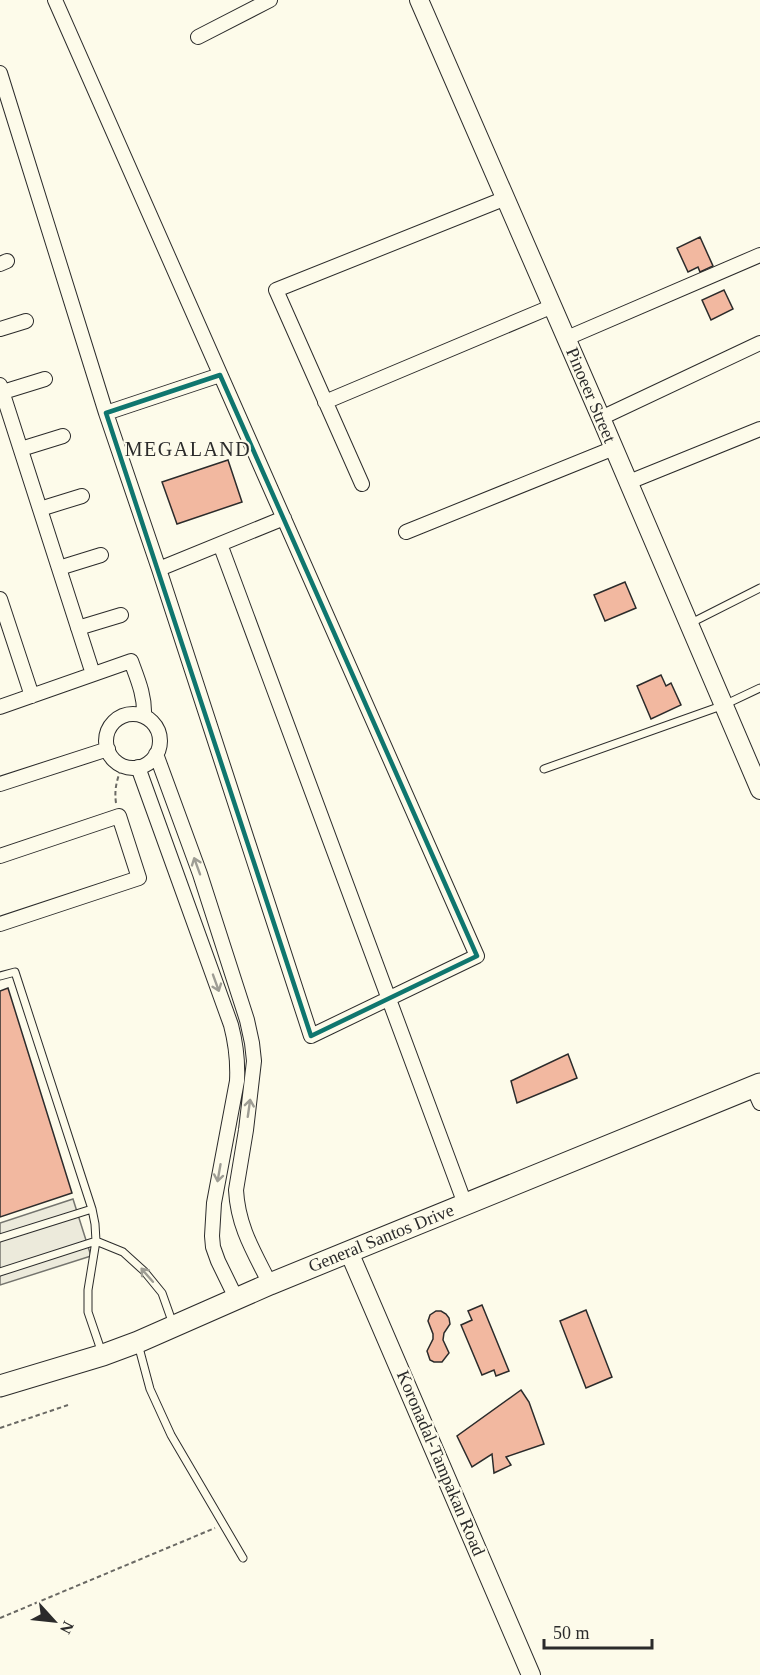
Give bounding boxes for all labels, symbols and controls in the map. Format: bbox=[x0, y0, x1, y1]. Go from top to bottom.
street label: Pinoeer Street bbox=[562, 344, 620, 446]
district label: MEGALAND bbox=[125, 438, 251, 460]
one-way arrow bbox=[190, 857, 201, 876]
one-way arrow bbox=[212, 973, 223, 992]
one-way arrow bbox=[243, 1098, 254, 1118]
one-way arrow bbox=[213, 1163, 224, 1182]
street label: General Santos Drive bbox=[305, 1200, 457, 1276]
one-way arrow bbox=[140, 1268, 154, 1283]
street label: Koronadal-Tampakan Road bbox=[393, 1367, 489, 1559]
north arrow bbox=[24, 1591, 84, 1651]
scale bar bbox=[544, 1612, 652, 1650]
text: N bbox=[57, 1619, 77, 1637]
text: 50 m bbox=[553, 1623, 590, 1643]

